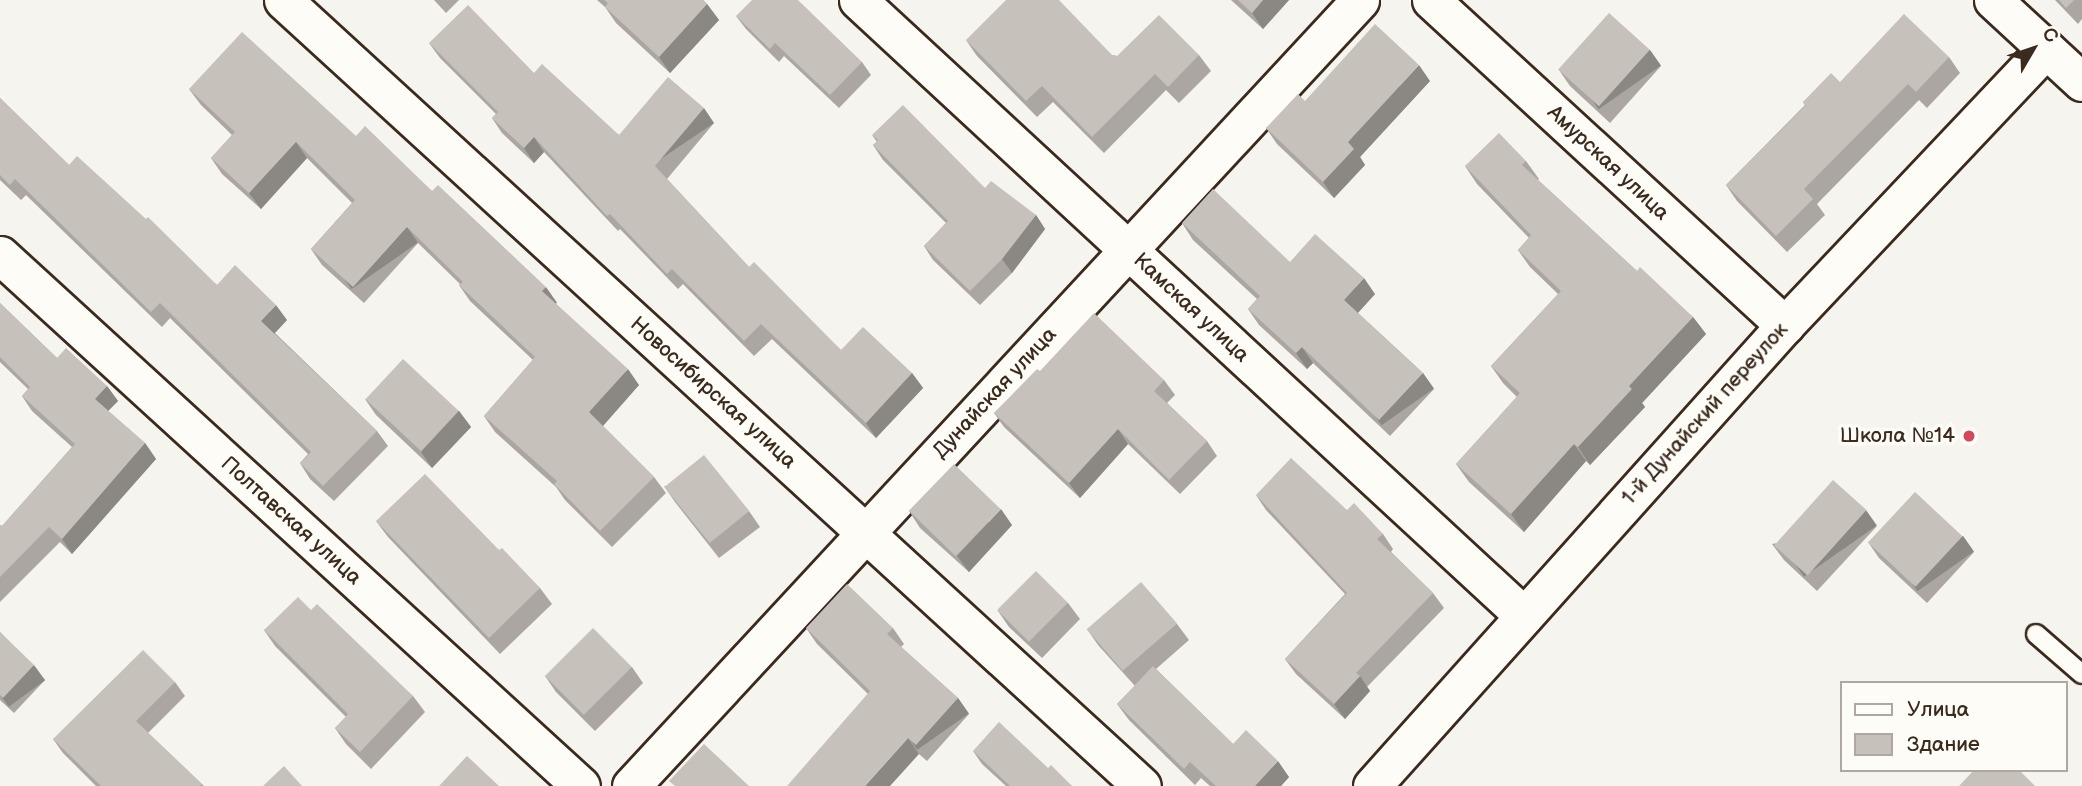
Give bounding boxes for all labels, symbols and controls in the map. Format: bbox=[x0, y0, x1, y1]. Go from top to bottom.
north arrow bbox=[1998, 14, 2068, 84]
text: С bbox=[2037, 23, 2063, 48]
street label: Амурская улица bbox=[1542, 100, 1674, 226]
street label: Камская улица bbox=[1128, 248, 1254, 368]
street label: Новосибирская улица bbox=[625, 312, 801, 474]
street label: 1-й Дунайский переулок bbox=[1617, 318, 1793, 510]
street label: Дунайская улица bbox=[928, 322, 1062, 464]
place label: Школа №14 bbox=[1840, 423, 1955, 449]
marker: Школа №14 bbox=[1961, 428, 1977, 444]
street label: Полтавская улица bbox=[216, 451, 366, 591]
legend bbox=[1840, 681, 2068, 772]
text: Улица bbox=[1907, 697, 1969, 722]
text: Здание bbox=[1907, 732, 1980, 757]

